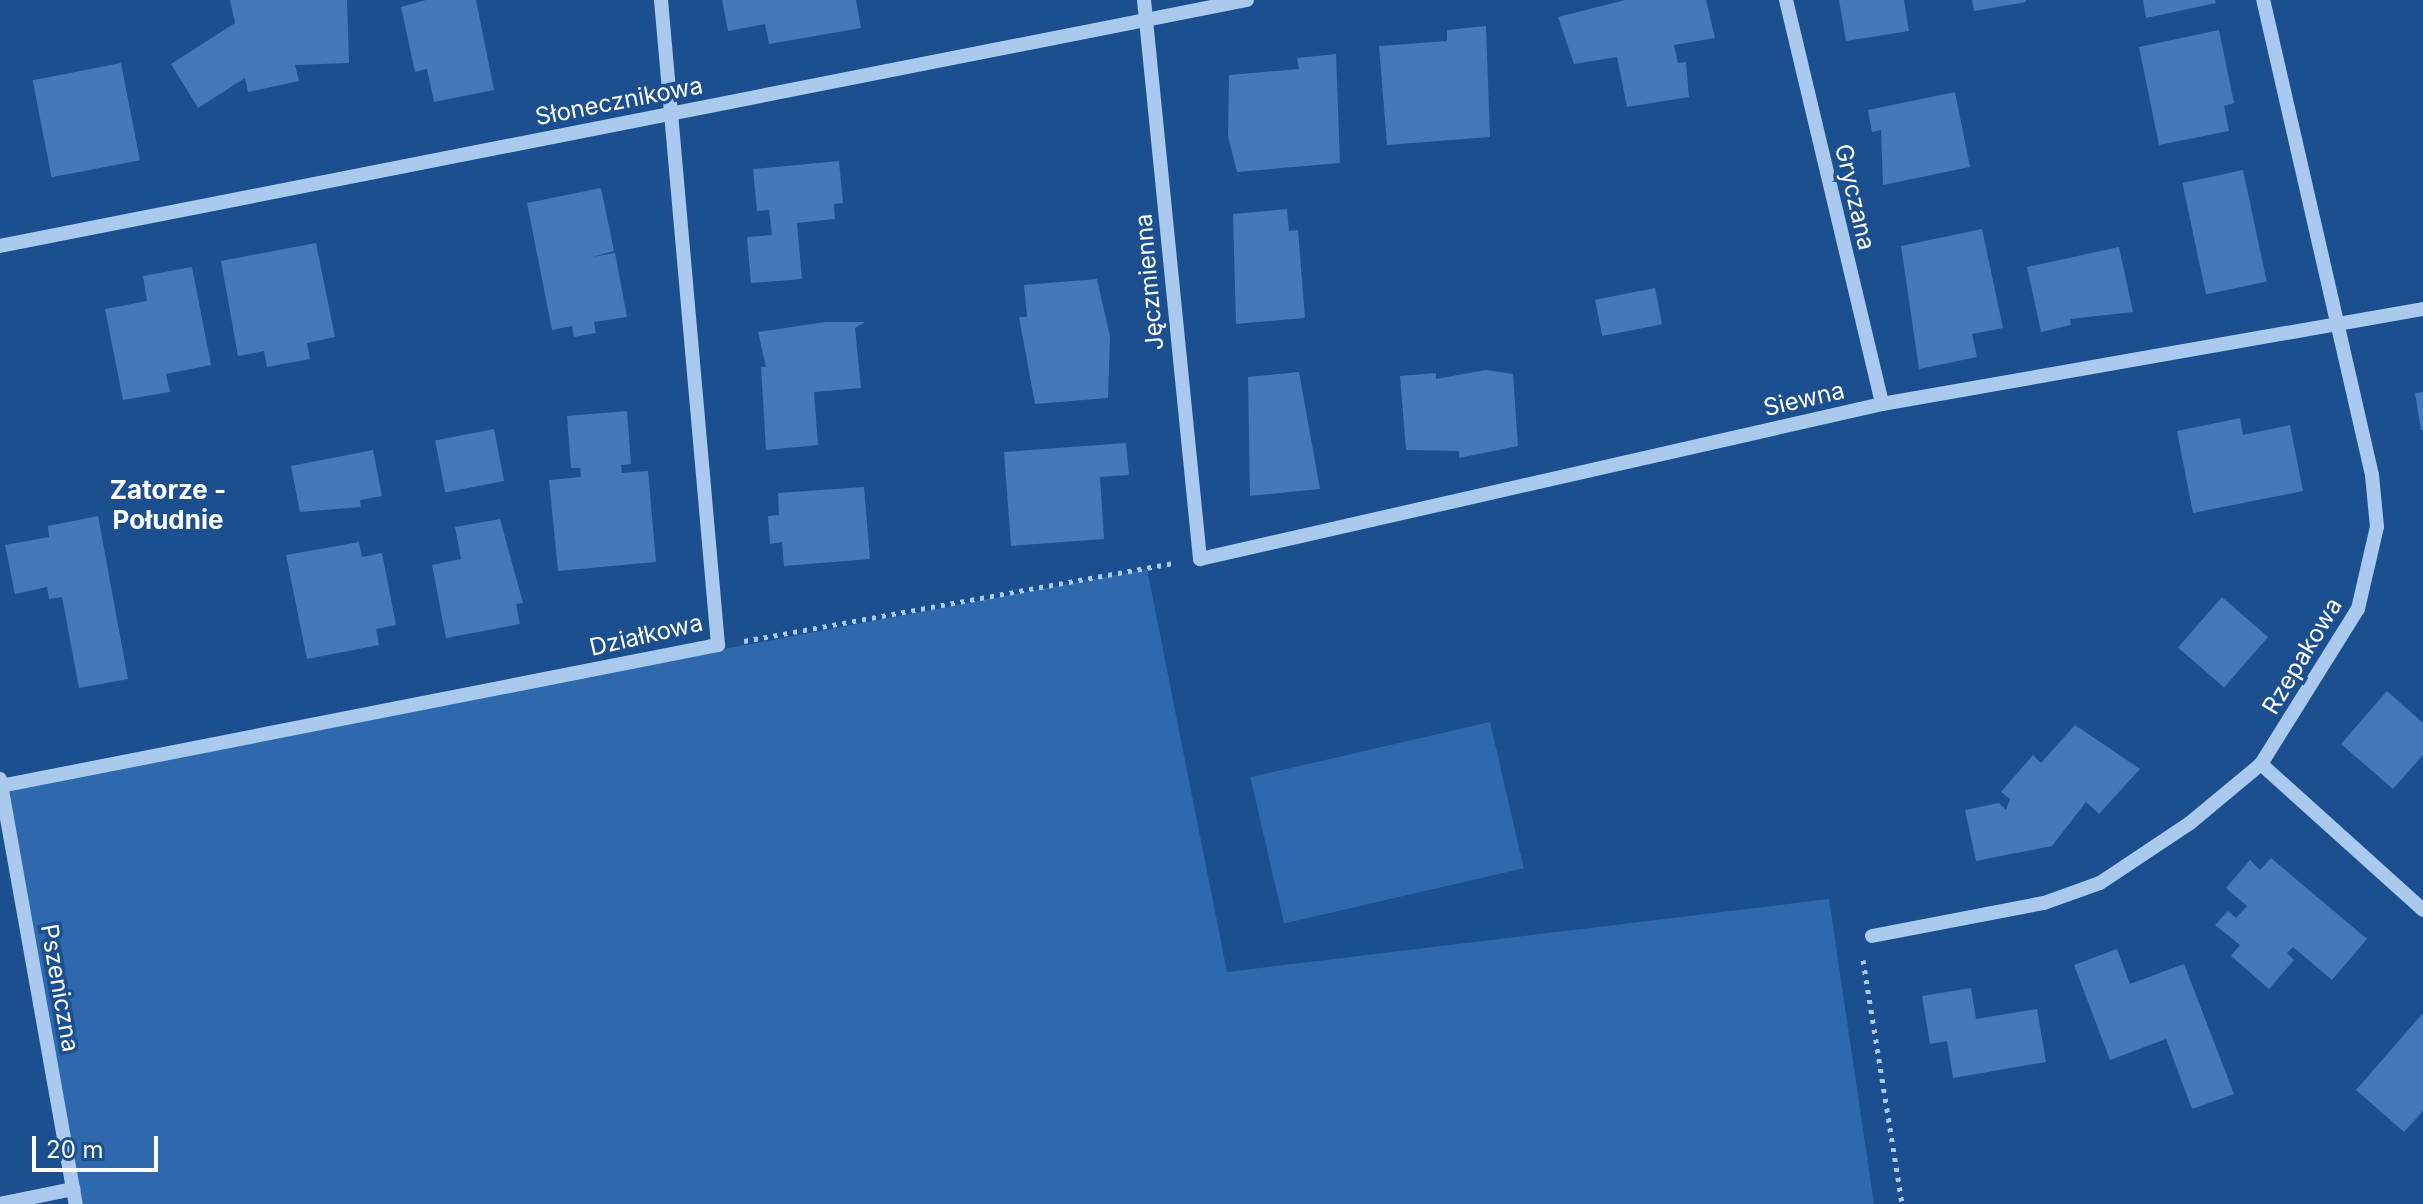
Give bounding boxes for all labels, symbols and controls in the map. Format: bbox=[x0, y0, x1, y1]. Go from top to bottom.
street label: Słonecznikowa bbox=[533, 71, 705, 131]
street label: Gryczana bbox=[1829, 141, 1881, 253]
street label: Jęczmienna bbox=[1129, 213, 1169, 351]
street label: Siewna bbox=[1761, 376, 1847, 422]
district label: Zatorze - Południe bbox=[110, 474, 226, 536]
street label: Rzepakowa bbox=[2256, 593, 2348, 719]
street label: Działkowa bbox=[587, 608, 705, 662]
street label: Pszeniczna bbox=[35, 922, 85, 1054]
scale bar bbox=[36, 1120, 162, 1170]
text: 20 m bbox=[46, 1135, 104, 1164]

